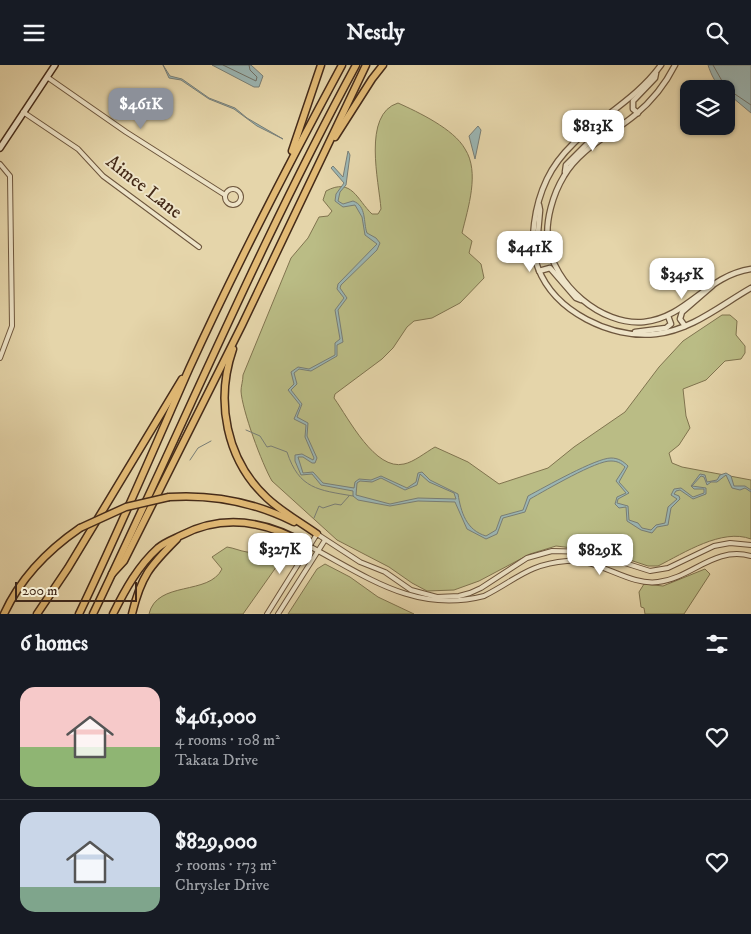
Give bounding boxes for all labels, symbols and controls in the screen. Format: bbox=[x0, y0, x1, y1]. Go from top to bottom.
icon: menu bbox=[20, 19, 48, 47]
text: Nestly bbox=[347, 19, 404, 46]
icon: search bbox=[703, 19, 731, 47]
map controls bbox=[680, 80, 735, 135]
button: layers bbox=[680, 80, 735, 135]
pin: $461K bbox=[106, 87, 176, 130]
text: $461K bbox=[119, 94, 163, 114]
pin: $813K bbox=[558, 109, 628, 152]
text: $813K bbox=[573, 116, 613, 136]
street label: Aimee Lane bbox=[101, 150, 187, 224]
pin: $441K bbox=[495, 231, 565, 273]
text: $441K bbox=[508, 237, 552, 257]
pin: $345K bbox=[647, 257, 717, 300]
text: $345K bbox=[661, 264, 704, 284]
pin: $327K bbox=[245, 533, 315, 575]
pin: $829K bbox=[565, 533, 635, 576]
text: $327K bbox=[259, 539, 301, 559]
text: $829K bbox=[578, 540, 622, 560]
scale bar bbox=[15, 579, 138, 602]
text: 200 m bbox=[22, 582, 57, 600]
icon: filters bbox=[703, 630, 731, 658]
text: 6 homes bbox=[20, 631, 88, 657]
text: $461,000 bbox=[175, 704, 257, 730]
icon: home bbox=[60, 707, 120, 767]
icon: heart bbox=[703, 723, 731, 751]
text: 4 rooms · 108 m² bbox=[175, 730, 280, 750]
text: Takata Drive bbox=[175, 750, 258, 770]
text: $829,000 bbox=[175, 829, 257, 855]
icon: home bbox=[60, 832, 120, 892]
icon: heart bbox=[703, 848, 731, 876]
text: 5 rooms · 173 m² bbox=[175, 855, 276, 875]
text: Chrysler Drive bbox=[175, 875, 269, 895]

